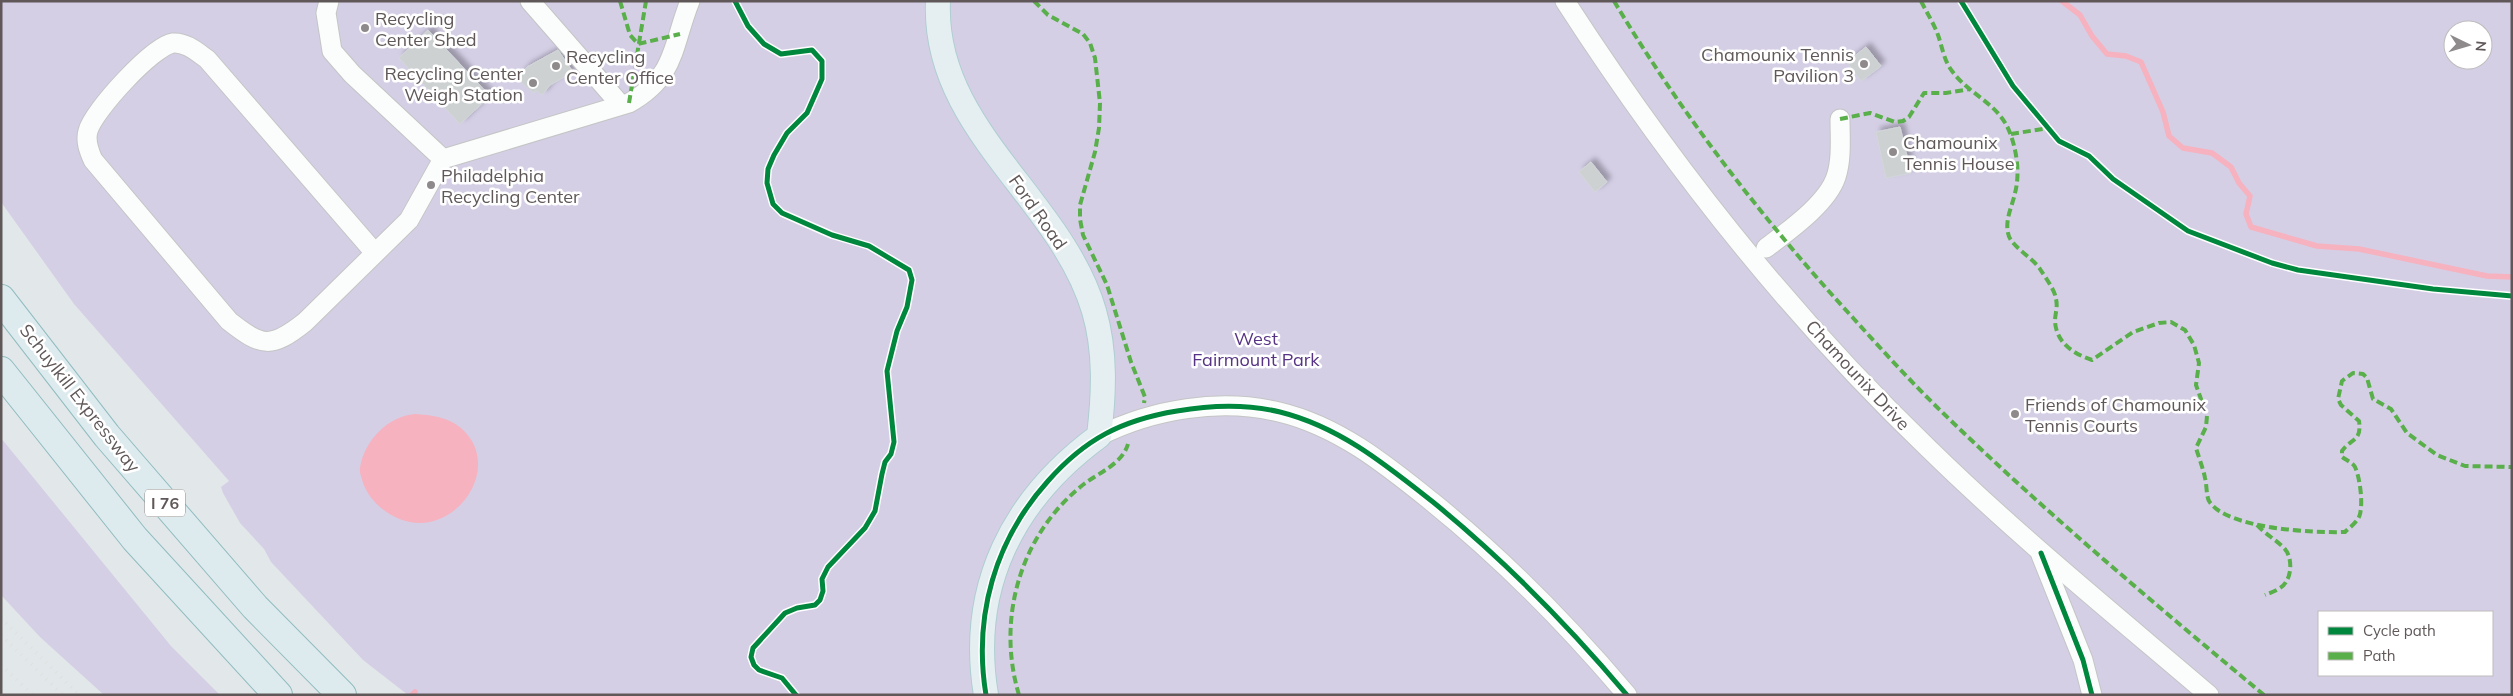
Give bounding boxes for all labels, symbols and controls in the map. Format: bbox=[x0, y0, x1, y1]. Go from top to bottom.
place label: Recycling Center Shed bbox=[375, 7, 477, 51]
north arrow bbox=[2443, 20, 2493, 70]
marker: Recycling Center Shed bbox=[359, 22, 371, 34]
text: N bbox=[2472, 40, 2490, 52]
place label: Chamounix Tennis Pavilion 3 bbox=[1701, 43, 1854, 87]
place label: Recycling Center Office bbox=[566, 45, 674, 89]
marker: Chamounix Tennis Pavilion 3 bbox=[1858, 58, 1870, 70]
marker: Recycling Center Office bbox=[550, 60, 562, 72]
place label: Recycling Center Weigh Station bbox=[384, 62, 523, 106]
marker: Recycling Center Weigh Station bbox=[527, 77, 539, 89]
place label: Chamounix Tennis House bbox=[1903, 131, 2014, 175]
marker: Chamounix Tennis House bbox=[1887, 146, 1899, 158]
place label: Philadelphia Recycling Center bbox=[441, 164, 580, 208]
street label: Ford Road bbox=[1004, 170, 1072, 254]
marker: Philadelphia Recycling Center bbox=[425, 179, 437, 191]
street label: Chamounix Drive bbox=[1801, 315, 1915, 435]
street label: Schuylkill Expressway bbox=[15, 319, 145, 477]
park label: West Fairmount Park bbox=[1192, 327, 1320, 371]
place label: Friends of Chamounix Tennis Courts bbox=[2025, 393, 2206, 437]
marker: Friends of Chamounix Tennis Courts bbox=[2009, 408, 2021, 420]
road number: I 76 bbox=[145, 489, 185, 516]
legend bbox=[2318, 611, 2493, 676]
text: Cycle path bbox=[2363, 621, 2436, 640]
text: Path bbox=[2363, 646, 2395, 665]

